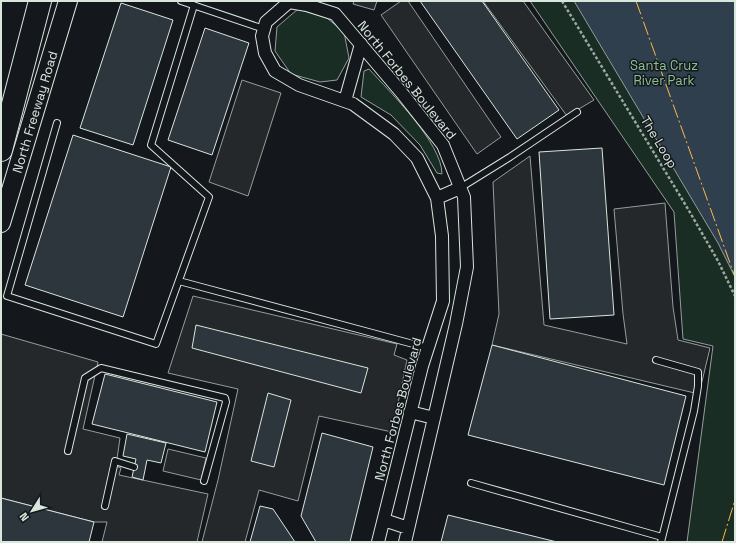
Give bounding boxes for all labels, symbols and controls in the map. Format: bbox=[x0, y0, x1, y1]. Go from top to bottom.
street label: North Forbes Boulevard bbox=[354, 17, 460, 143]
street label: North Freeway Road bbox=[8, 49, 61, 175]
park label: Santa Cruz River Park bbox=[630, 57, 698, 89]
street label: The Loop bbox=[637, 113, 681, 171]
street label: North Forbes Boulevard bbox=[371, 336, 425, 482]
north arrow bbox=[12, 491, 52, 531]
text: N bbox=[16, 510, 32, 524]

